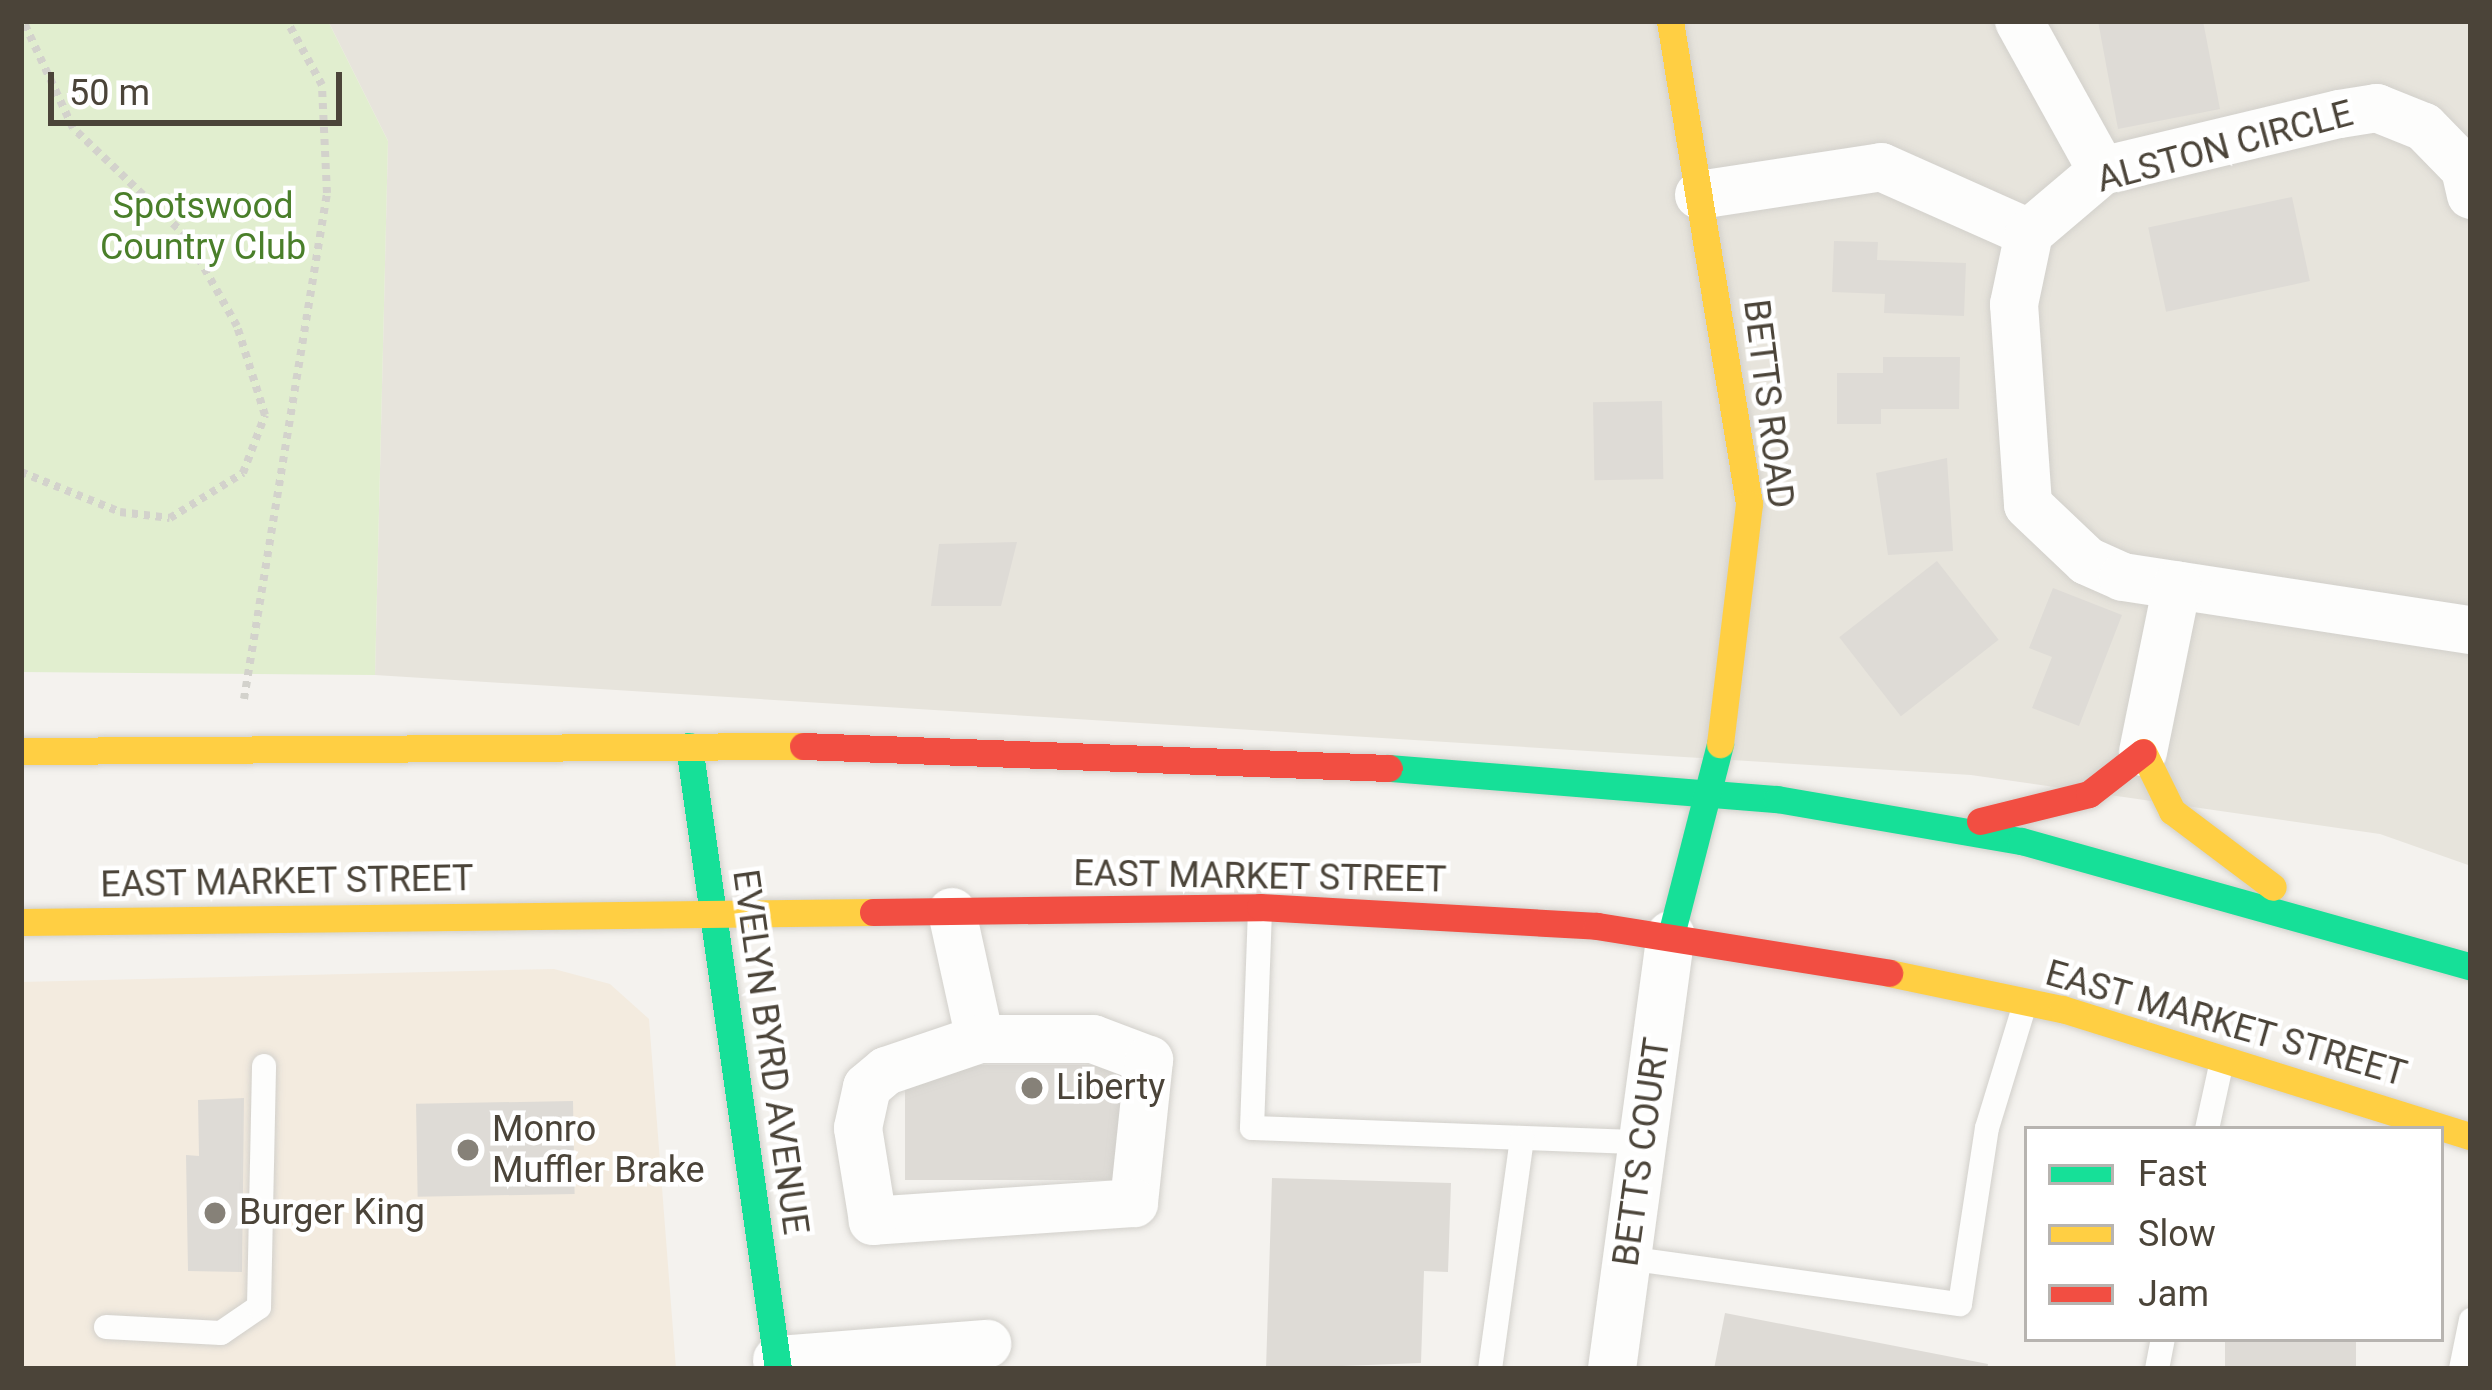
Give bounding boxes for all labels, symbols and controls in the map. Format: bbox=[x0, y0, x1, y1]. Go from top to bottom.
scale bar bbox=[54, 48, 348, 122]
text: 50 m bbox=[69, 72, 150, 114]
street label: ALSTON CIRCLE bbox=[2092, 92, 2358, 202]
park label: Spotswood Country Club bbox=[100, 184, 306, 269]
street label: BETTS ROAD bbox=[1734, 297, 1802, 511]
street label: EAST MARKET STREET bbox=[1072, 852, 1448, 902]
street label: EAST MARKET STREET bbox=[99, 857, 475, 907]
street label: EVELYN BYRD AVENUE bbox=[723, 867, 817, 1237]
street label: EAST MARKET STREET bbox=[2040, 952, 2412, 1096]
street label: BETTS COURT bbox=[1605, 1035, 1679, 1269]
place label: Liberty bbox=[1056, 1066, 1165, 1110]
marker: Liberty bbox=[1019, 1075, 1045, 1101]
place label: Monro Muffler Brake bbox=[492, 1107, 705, 1192]
legend bbox=[2024, 1126, 2444, 1342]
marker: Monro Muffler Brake bbox=[455, 1137, 481, 1163]
text: Fast bbox=[2138, 1153, 2207, 1195]
place label: Burger King bbox=[239, 1191, 425, 1235]
marker: Burger King bbox=[202, 1200, 228, 1226]
text: Slow bbox=[2138, 1213, 2216, 1255]
text: Jam bbox=[2138, 1273, 2209, 1315]

